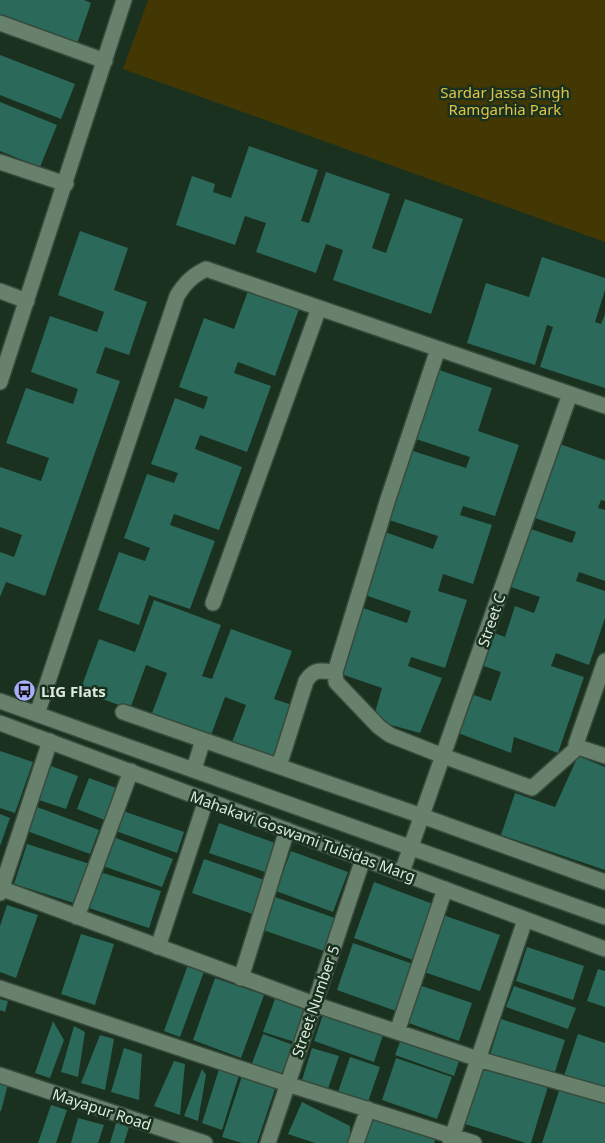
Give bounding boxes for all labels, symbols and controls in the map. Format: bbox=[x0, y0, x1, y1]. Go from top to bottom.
park label: Sardar Jassa Singh Ramgarhia Park bbox=[440, 82, 570, 119]
street label: Street C bbox=[473, 590, 510, 649]
bus stop icon: LIG Flats bbox=[13, 679, 37, 703]
place label: LIG Flats bbox=[41, 681, 106, 701]
street label: Mahakavi Goswami Tulsidas Marg bbox=[188, 786, 418, 886]
street label: Street Number 5 bbox=[287, 943, 343, 1059]
street label: Mayapur Road bbox=[50, 1084, 154, 1134]

